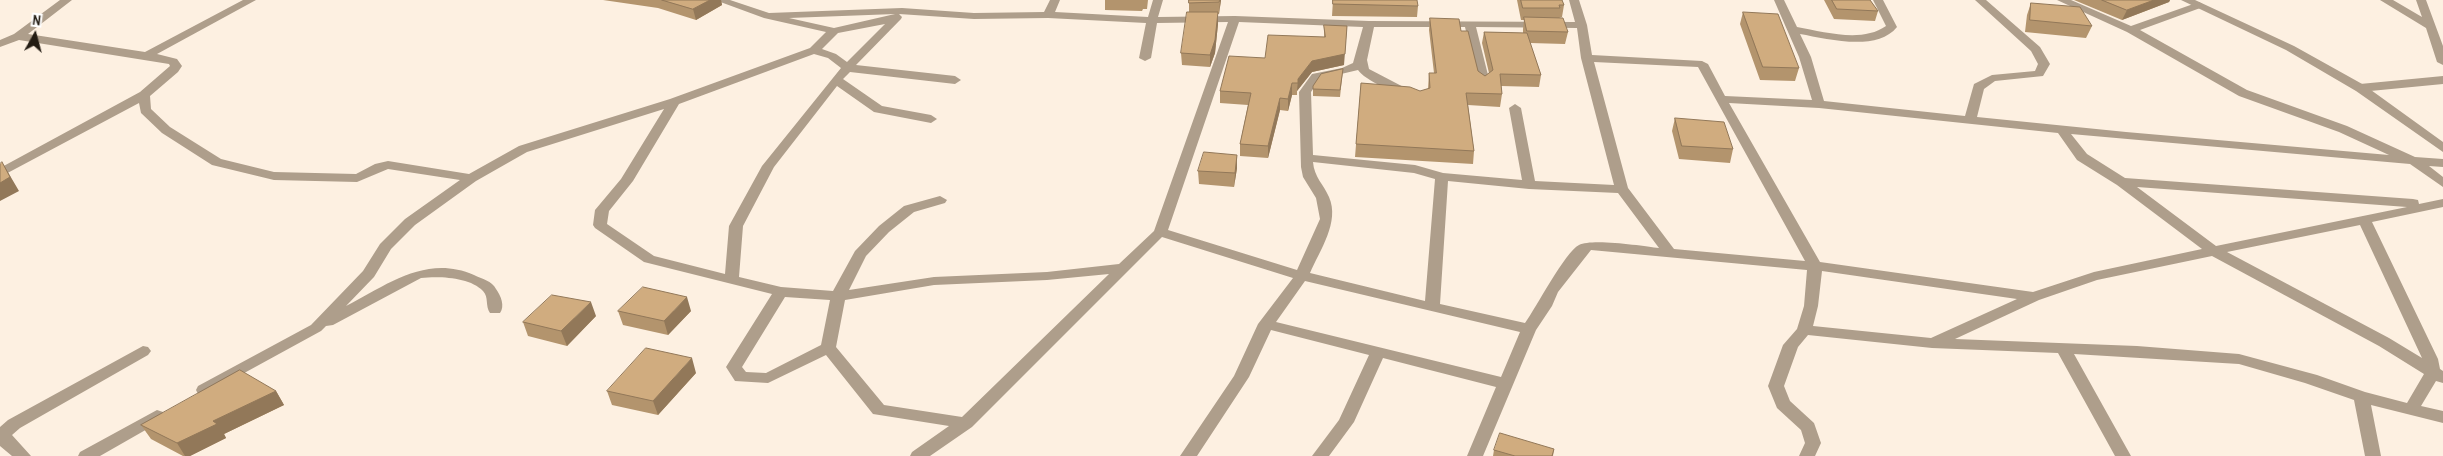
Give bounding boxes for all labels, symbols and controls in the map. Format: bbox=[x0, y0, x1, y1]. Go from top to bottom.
north arrow bbox=[10, 10, 60, 60]
text: N bbox=[32, 11, 42, 30]

